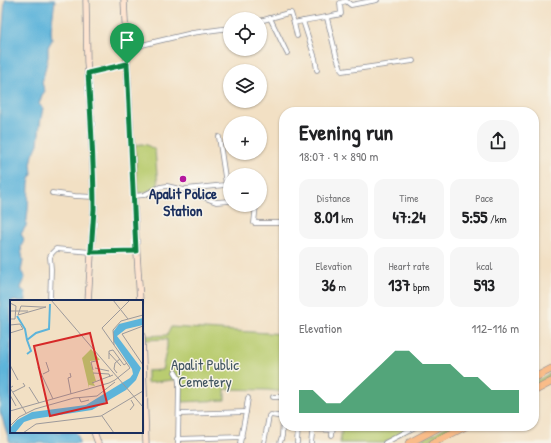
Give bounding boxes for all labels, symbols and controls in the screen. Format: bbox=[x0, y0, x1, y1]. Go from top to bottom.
map controls bbox=[223, 12, 267, 212]
button: locate bbox=[223, 12, 267, 56]
pin bbox=[110, 23, 144, 64]
icon: arrive bbox=[116, 29, 138, 51]
button: layers bbox=[223, 64, 267, 108]
button: + bbox=[223, 116, 267, 160]
text: Evening run bbox=[299, 117, 393, 147]
button: share bbox=[477, 120, 519, 162]
text: 18:07 · 9 × 890 m bbox=[299, 147, 378, 165]
button: − bbox=[223, 168, 267, 212]
marker: Apalit Police Station bbox=[178, 174, 188, 184]
place label: Apalit Police Station bbox=[149, 183, 217, 221]
text: Distance bbox=[317, 191, 350, 205]
text: Time bbox=[399, 191, 419, 205]
text: Pace bbox=[475, 191, 493, 205]
text: 8.01 bbox=[314, 205, 339, 228]
text: 47:24 bbox=[392, 205, 426, 228]
text: 5:55 bbox=[462, 205, 487, 228]
text: km bbox=[339, 212, 353, 226]
text: /km bbox=[487, 212, 507, 226]
text: Elevation bbox=[315, 259, 352, 273]
text: Heart rate bbox=[388, 259, 430, 273]
text: kcal bbox=[476, 259, 492, 273]
text: 36 bbox=[321, 273, 336, 296]
text: 137 bbox=[388, 273, 410, 296]
text: 593 bbox=[474, 273, 495, 296]
text: m bbox=[336, 280, 346, 294]
text: bpm bbox=[410, 280, 430, 294]
inset map bbox=[10, 300, 143, 433]
text: Elevation bbox=[299, 319, 342, 337]
text: 112–116 m bbox=[472, 319, 519, 337]
park label: Apalit Public Cemetery bbox=[171, 354, 239, 392]

